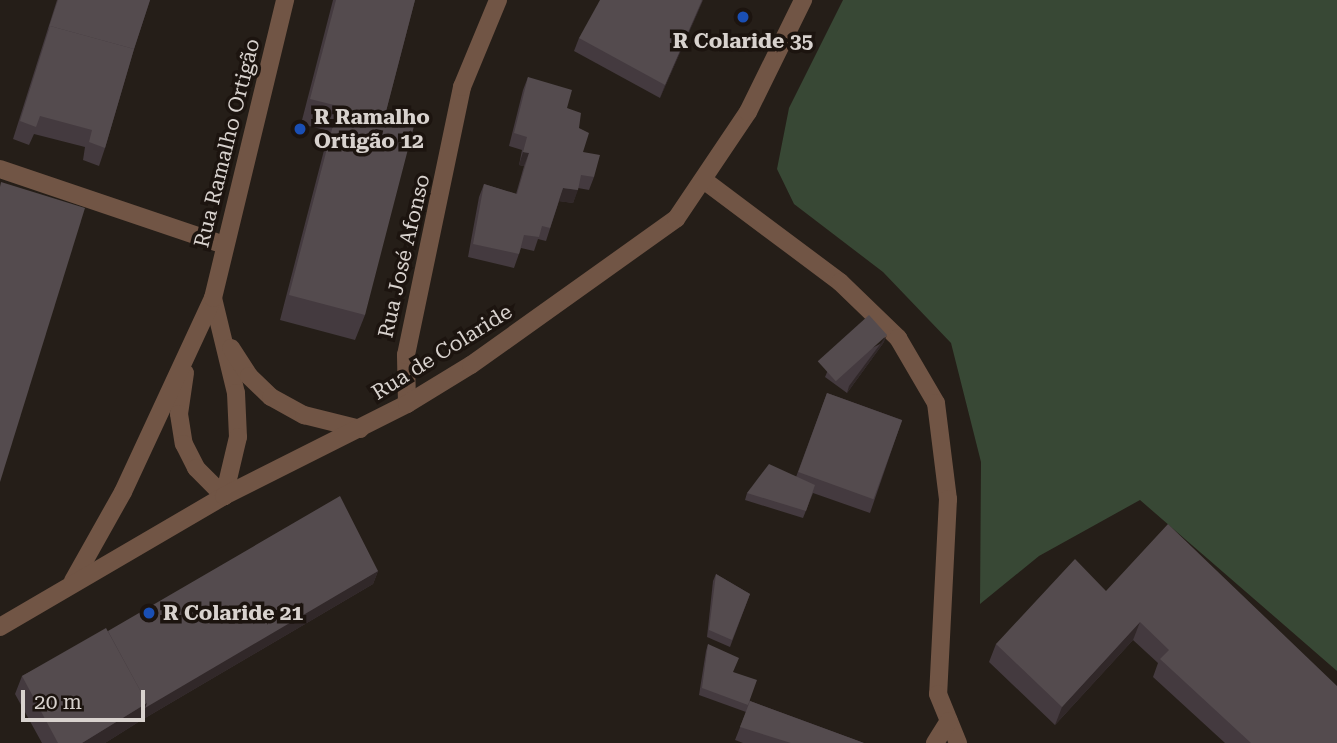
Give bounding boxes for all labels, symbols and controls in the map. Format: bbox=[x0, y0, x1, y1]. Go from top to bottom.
marker: R Colaride 35 bbox=[735, 9, 751, 25]
place label: R Colaride 35 bbox=[673, 28, 813, 54]
street label: Rua Ramalho Ortigão bbox=[189, 36, 265, 250]
place label: R Ramalho Ortigão 12 bbox=[314, 104, 430, 154]
marker: R Ramalho Ortigão 12 bbox=[292, 121, 308, 137]
street label: Rua José Afonso bbox=[373, 172, 435, 340]
street label: Rua de Colaride bbox=[367, 299, 517, 405]
place label: R Colaride 21 bbox=[163, 600, 303, 626]
marker: R Colaride 21 bbox=[141, 605, 157, 621]
scale bar bbox=[24, 676, 149, 720]
text: 20 m bbox=[34, 690, 82, 714]

